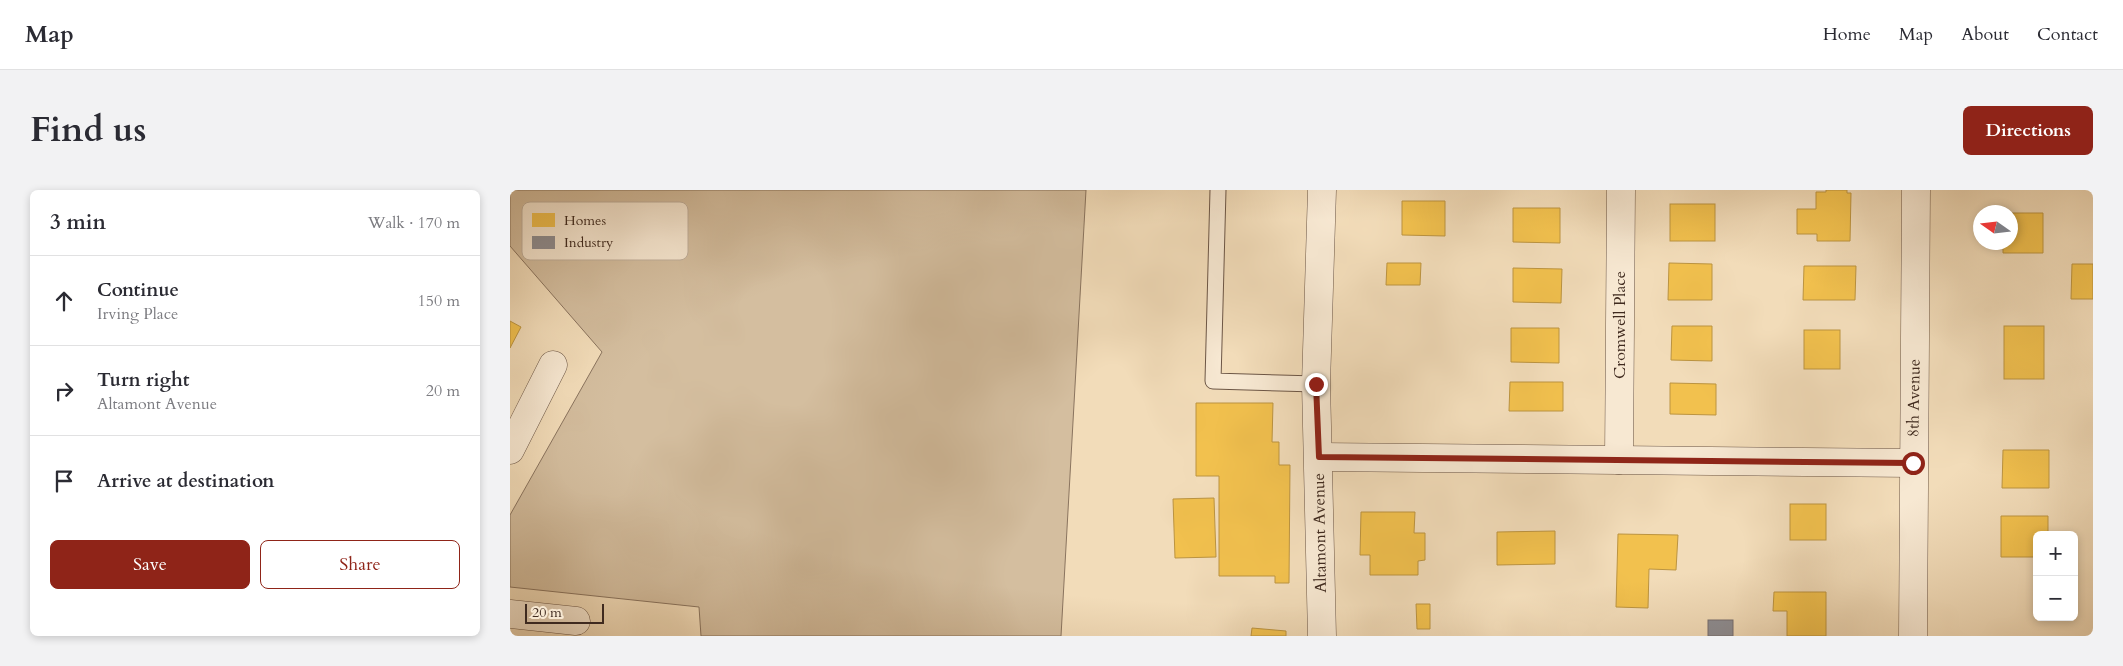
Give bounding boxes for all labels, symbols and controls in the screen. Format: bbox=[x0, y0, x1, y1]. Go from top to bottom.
text: Map bbox=[25, 18, 74, 51]
text: Home bbox=[1823, 22, 1871, 47]
text: Map bbox=[1899, 22, 1933, 47]
text: About bbox=[1961, 22, 2009, 47]
text: Contact bbox=[2037, 22, 2098, 47]
text: Find us bbox=[30, 106, 146, 154]
button: Directions bbox=[1963, 106, 2093, 155]
legend bbox=[522, 202, 688, 260]
north arrow bbox=[1973, 205, 2018, 250]
text: 3 min bbox=[50, 208, 106, 237]
text: Homes bbox=[564, 211, 606, 230]
text: Walk · 170 m bbox=[368, 212, 460, 234]
text: Industry bbox=[564, 233, 614, 252]
street label: Cromwell Place bbox=[1609, 271, 1631, 379]
text: Continue bbox=[97, 277, 179, 303]
icon: ahead bbox=[50, 287, 78, 315]
text: 150 m bbox=[418, 290, 460, 312]
text: Irving Place bbox=[97, 303, 178, 325]
street label: 8th Avenue bbox=[1902, 359, 1926, 437]
text: Turn right bbox=[97, 367, 189, 393]
route end bbox=[1305, 373, 1328, 396]
icon: right bbox=[50, 377, 78, 405]
text: 20 m bbox=[426, 380, 460, 402]
text: Altamont Avenue bbox=[97, 393, 217, 415]
route start bbox=[1902, 452, 1925, 475]
icon: arrive bbox=[50, 467, 78, 495]
text: Arrive at destination bbox=[97, 468, 274, 494]
street label: Altamont Avenue bbox=[1308, 473, 1332, 593]
map controls bbox=[2033, 531, 2078, 621]
button: + bbox=[2033, 531, 2078, 576]
button: Save bbox=[50, 540, 250, 589]
button: Share bbox=[260, 540, 460, 589]
button: − bbox=[2033, 576, 2078, 621]
scale bar bbox=[525, 601, 604, 624]
text: 20 m bbox=[532, 603, 562, 622]

